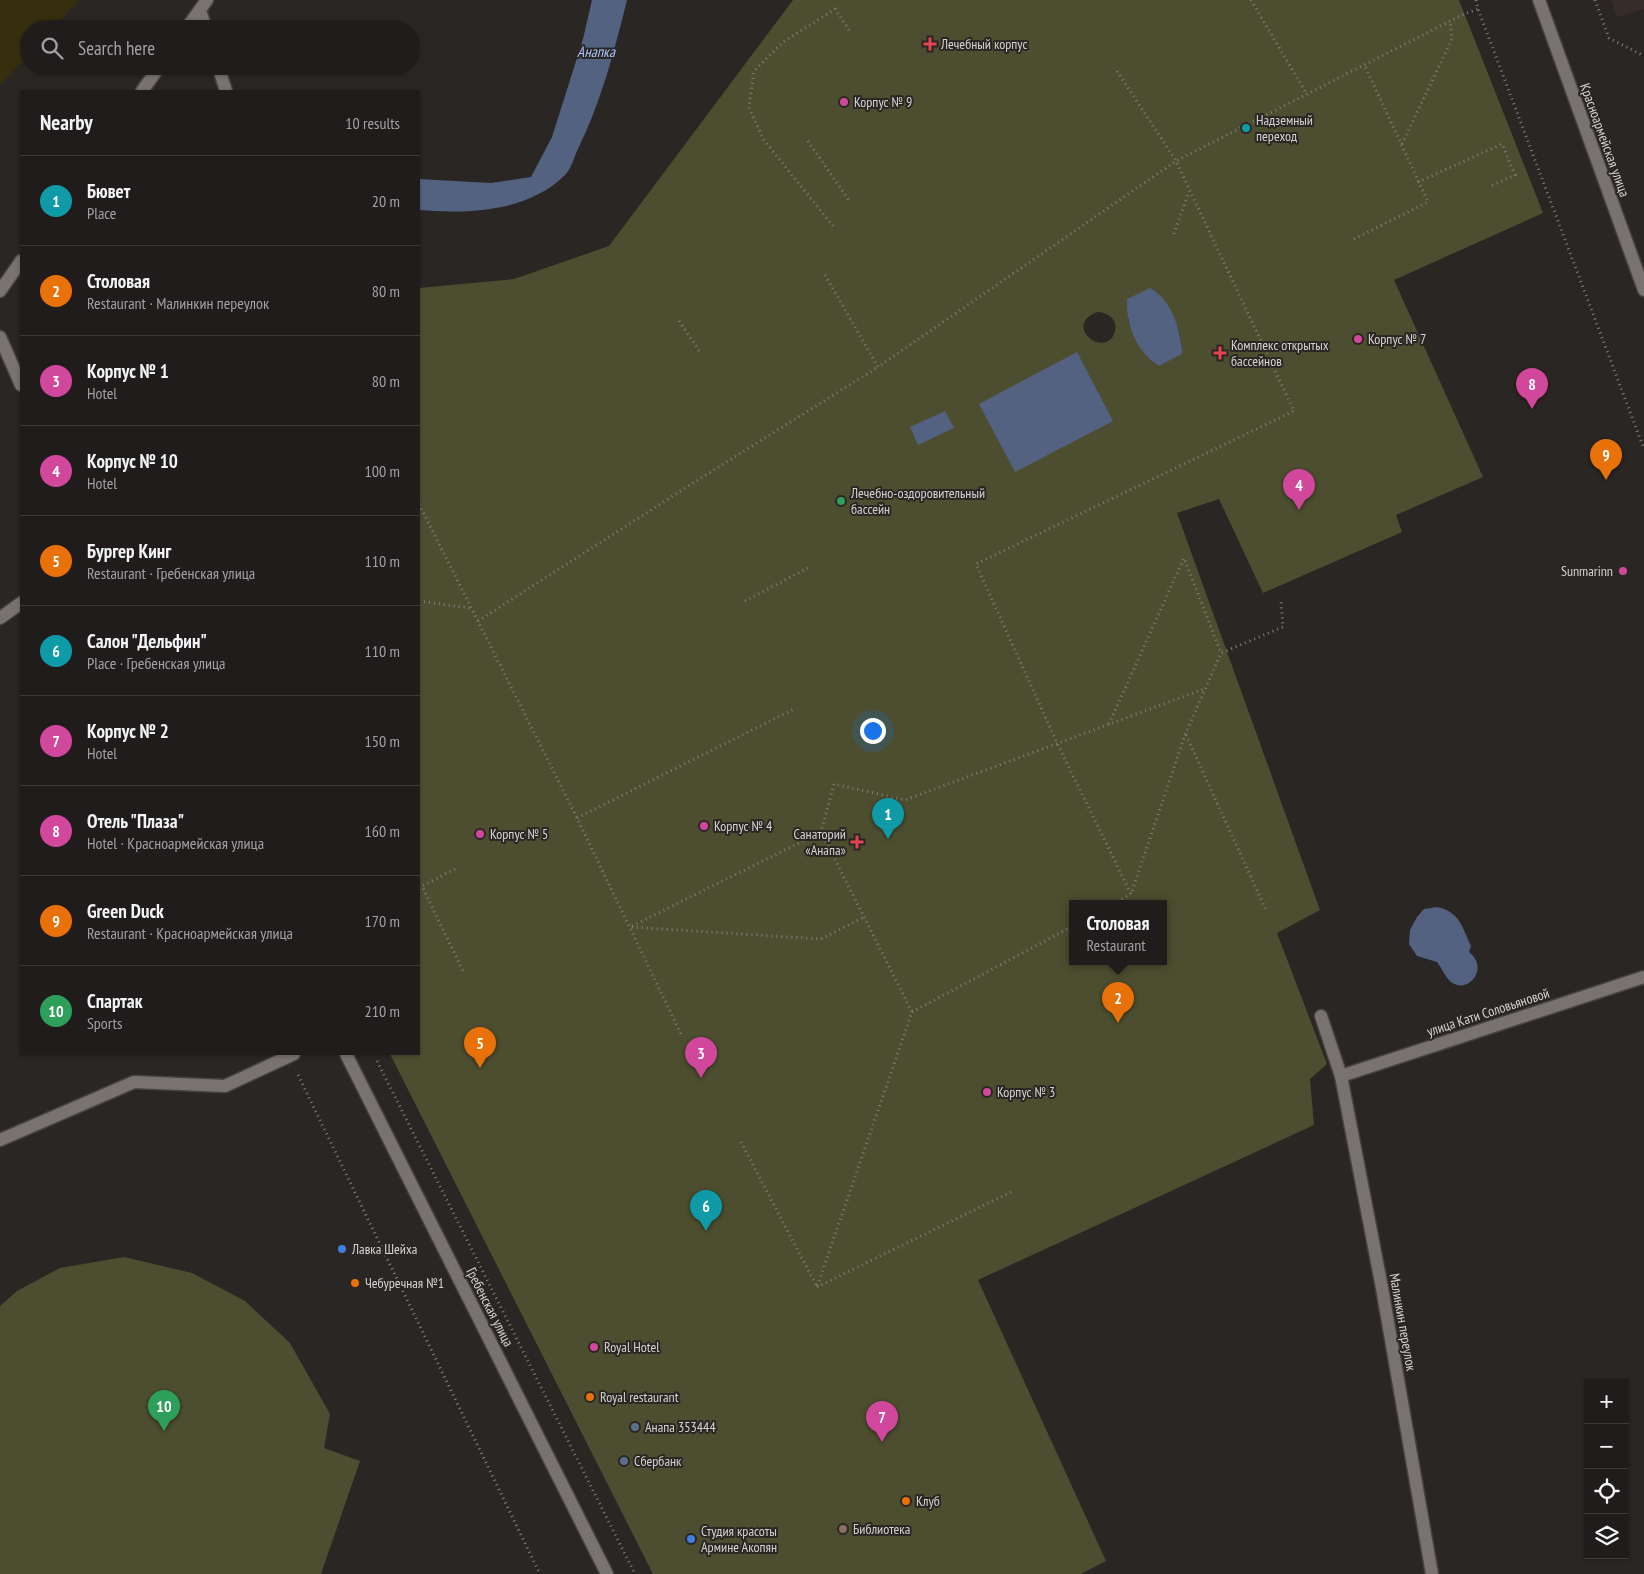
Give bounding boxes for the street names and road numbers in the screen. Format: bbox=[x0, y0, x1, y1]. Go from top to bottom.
street label: Красноармейская улица bbox=[1576, 81, 1634, 199]
street label: улица Кати Соловьяновой bbox=[1424, 984, 1552, 1040]
street label: Гребенская улица bbox=[462, 1264, 518, 1350]
street label: Малинкин переулок bbox=[1386, 1272, 1421, 1373]

